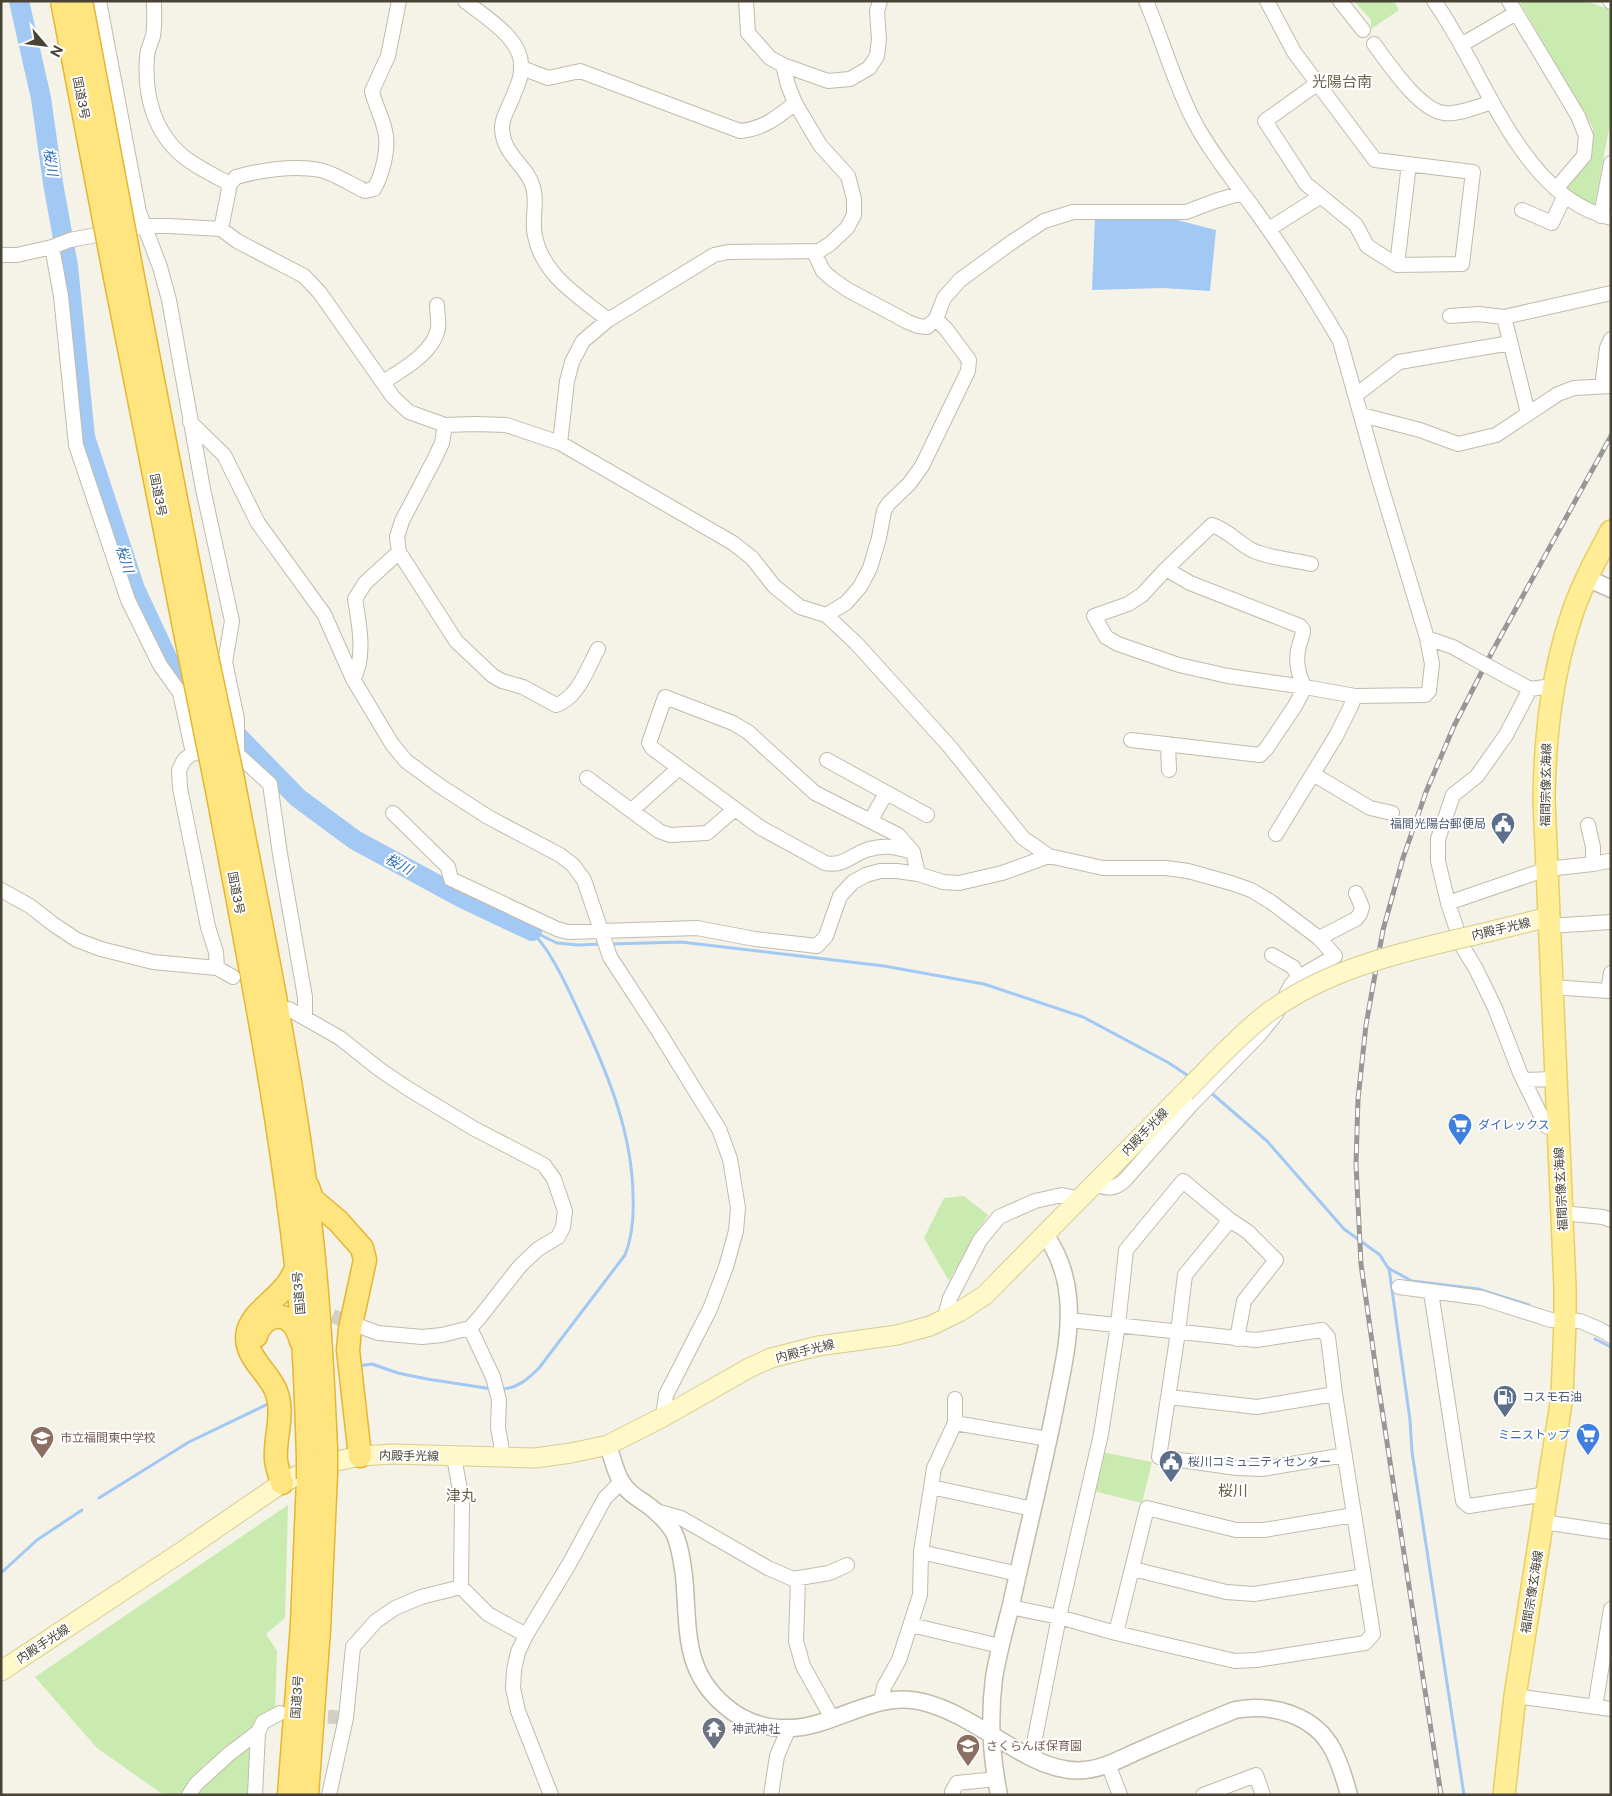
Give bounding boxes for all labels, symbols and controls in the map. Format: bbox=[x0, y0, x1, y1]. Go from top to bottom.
north arrow bbox=[20, 20, 70, 70]
text: N bbox=[47, 43, 66, 60]
district label: 光陽台南 bbox=[1312, 73, 1372, 90]
street label: 国道3号 bbox=[70, 75, 92, 121]
water label: 桜川 bbox=[41, 147, 61, 179]
street label: 国道3号 bbox=[147, 472, 169, 518]
water label: 桜川 bbox=[113, 543, 138, 577]
street label: 福間宗像玄海線 bbox=[1538, 743, 1554, 827]
public building icon: 福間光陽台郵便局 bbox=[1490, 811, 1516, 845]
place label: 福間光陽台郵便局 bbox=[1390, 817, 1486, 831]
water label: 桜川 bbox=[383, 850, 417, 879]
street label: 国道3号 bbox=[225, 870, 247, 916]
street label: 内殿手光線 bbox=[1470, 915, 1532, 943]
street label: 内殿手光線 bbox=[1119, 1106, 1171, 1158]
supermarket icon: ダイレックス bbox=[1447, 1112, 1473, 1146]
place label: ダイレックス bbox=[1478, 1118, 1550, 1132]
street label: 福間宗像玄海線 bbox=[1552, 1147, 1570, 1231]
street label: 国道3号 bbox=[290, 1271, 308, 1315]
street label: 内殿手光線 bbox=[774, 1337, 836, 1365]
fuel station icon: コスモ石油 bbox=[1492, 1384, 1518, 1418]
place label: コスモ石油 bbox=[1522, 1390, 1582, 1404]
supermarket icon: ミニストップ bbox=[1575, 1422, 1601, 1456]
school or university icon: 市立福間東中学校 bbox=[29, 1425, 55, 1459]
place label: ミニストップ bbox=[1498, 1428, 1570, 1442]
place label: 市立福間東中学校 bbox=[60, 1431, 156, 1445]
street label: 内殿手光線 bbox=[379, 1448, 439, 1464]
public building icon: 桜川コミュ二ティセンター bbox=[1158, 1449, 1184, 1483]
place label: 桜川コミュ二ティセンター bbox=[1188, 1455, 1331, 1469]
district label: 桜川 bbox=[1218, 1482, 1248, 1499]
district label: 津丸 bbox=[446, 1487, 476, 1504]
street label: 福間宗像玄海線 bbox=[1519, 1549, 1545, 1635]
street label: 内殿手光線 bbox=[14, 1622, 72, 1666]
street label: 国道3号 bbox=[288, 1675, 306, 1719]
temple icon: 神武神社 bbox=[701, 1716, 727, 1750]
place label: 神武神社 bbox=[732, 1722, 780, 1736]
school or university icon: さくらんぼ保育園 bbox=[955, 1733, 981, 1767]
place label: さくらんぼ保育園 bbox=[986, 1739, 1082, 1753]

